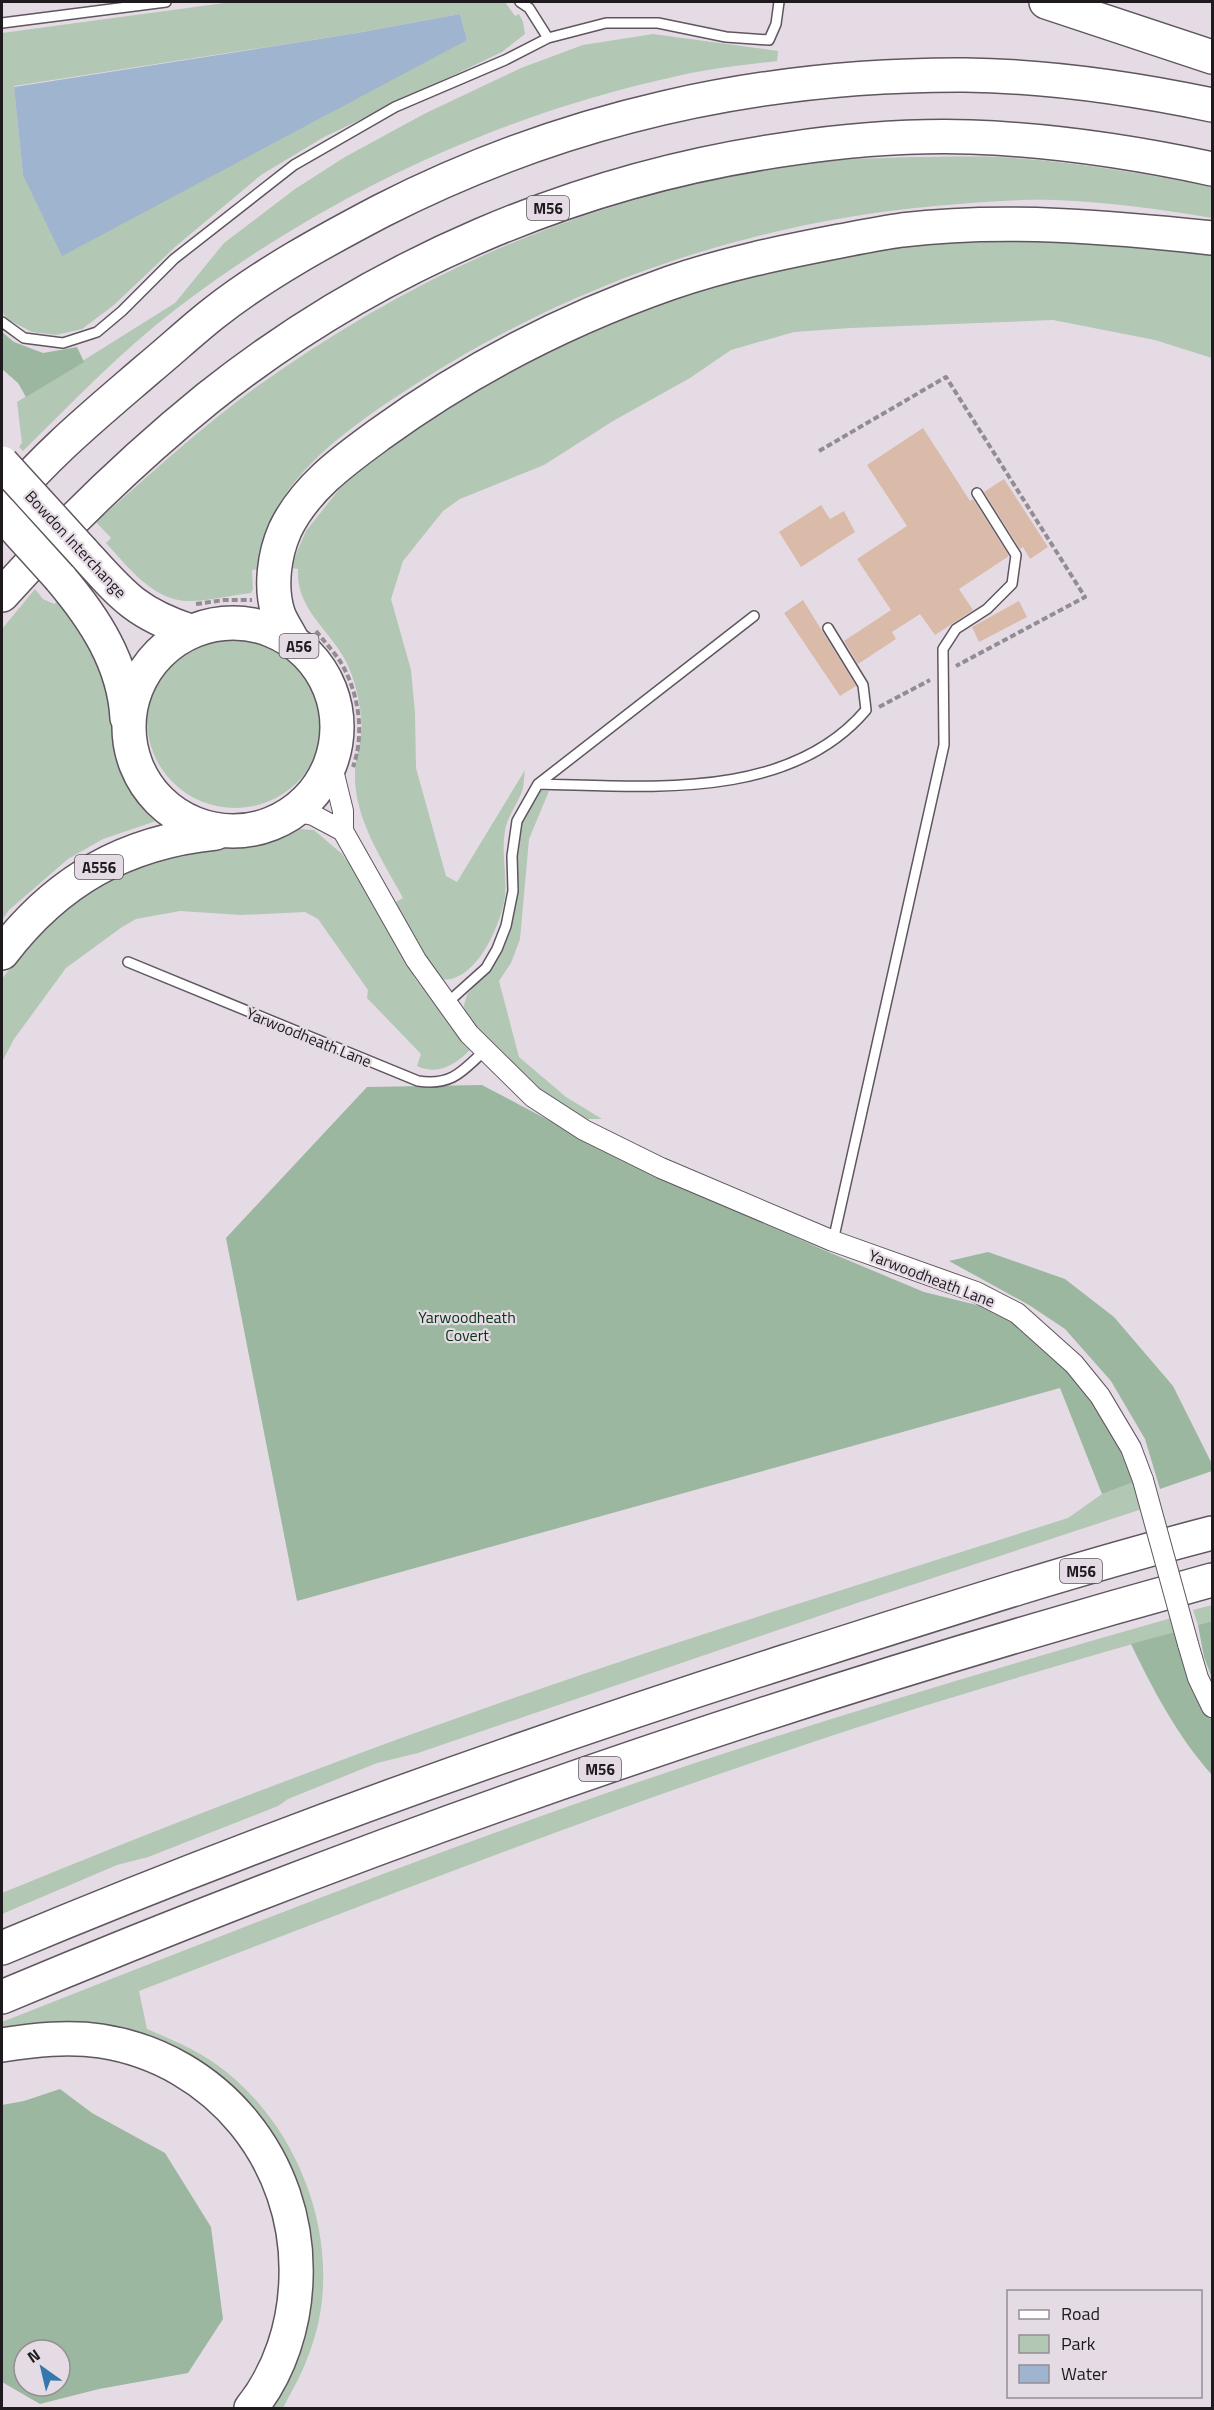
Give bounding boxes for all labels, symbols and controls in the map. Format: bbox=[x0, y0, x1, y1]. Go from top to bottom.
road number: M56 bbox=[527, 196, 569, 220]
street label: Bowdon Interchange bbox=[20, 485, 132, 603]
road number: A56 bbox=[280, 634, 318, 658]
road number: A556 bbox=[75, 855, 123, 879]
street label: Yarwoodheath Lane bbox=[243, 1001, 375, 1073]
street label: Yarwoodheath Lane bbox=[865, 1243, 999, 1313]
park label: Yarwoodheath Covert bbox=[418, 1305, 516, 1347]
road number: M56 bbox=[1060, 1559, 1102, 1583]
road number: M56 bbox=[579, 1757, 621, 1781]
legend bbox=[1007, 2290, 1202, 2398]
text: Road bbox=[1061, 2300, 1100, 2327]
text: Park bbox=[1061, 2330, 1096, 2357]
north arrow bbox=[12, 2338, 72, 2398]
text: N bbox=[22, 2343, 45, 2369]
text: Water bbox=[1061, 2360, 1107, 2387]

